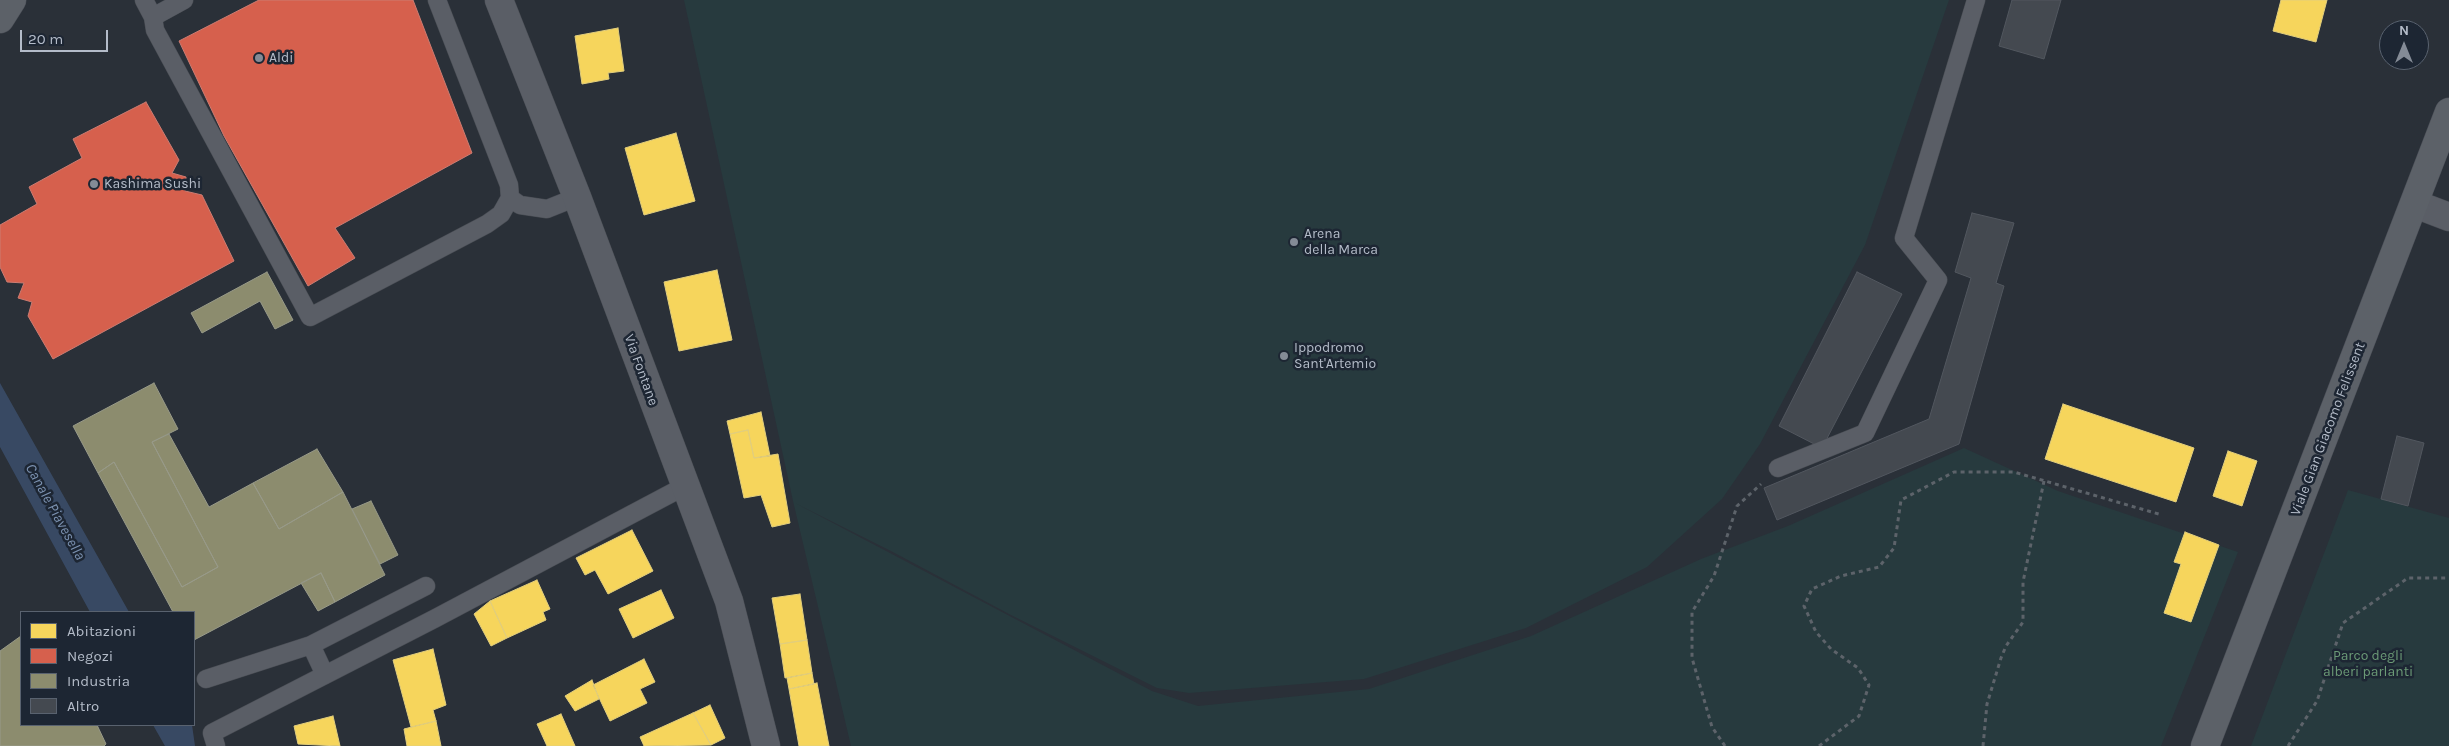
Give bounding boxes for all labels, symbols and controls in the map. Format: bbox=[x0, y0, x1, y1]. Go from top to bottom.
scale bar bbox=[22, 20, 110, 52]
north arrow bbox=[2379, 20, 2429, 70]
text: N bbox=[2399, 22, 2409, 39]
text: 20 m bbox=[28, 30, 63, 48]
place label: Aldi bbox=[269, 50, 293, 66]
marker: Aldi bbox=[253, 52, 265, 64]
place label: Kashima Sushi bbox=[104, 176, 201, 192]
marker: Kashima Sushi bbox=[88, 178, 100, 190]
place label: Arena della Marca bbox=[1304, 226, 1378, 258]
marker: Arena della Marca bbox=[1288, 236, 1300, 248]
street label: Via Fontane bbox=[620, 332, 662, 408]
place label: Ippodromo Sant'Artemio bbox=[1294, 340, 1376, 372]
street label: Viale Gian Giacomo Felissent bbox=[2287, 340, 2369, 518]
marker: Ippodromo Sant'Artemio bbox=[1278, 350, 1290, 362]
water label: Canale Piavesella bbox=[21, 461, 89, 563]
legend bbox=[20, 611, 195, 726]
text: Abitazioni bbox=[67, 622, 136, 640]
text: Negozi bbox=[67, 647, 113, 665]
park label: Parco degli alberi parlanti bbox=[2323, 648, 2413, 680]
text: Industria bbox=[67, 672, 130, 690]
text: Altro bbox=[67, 697, 99, 715]

